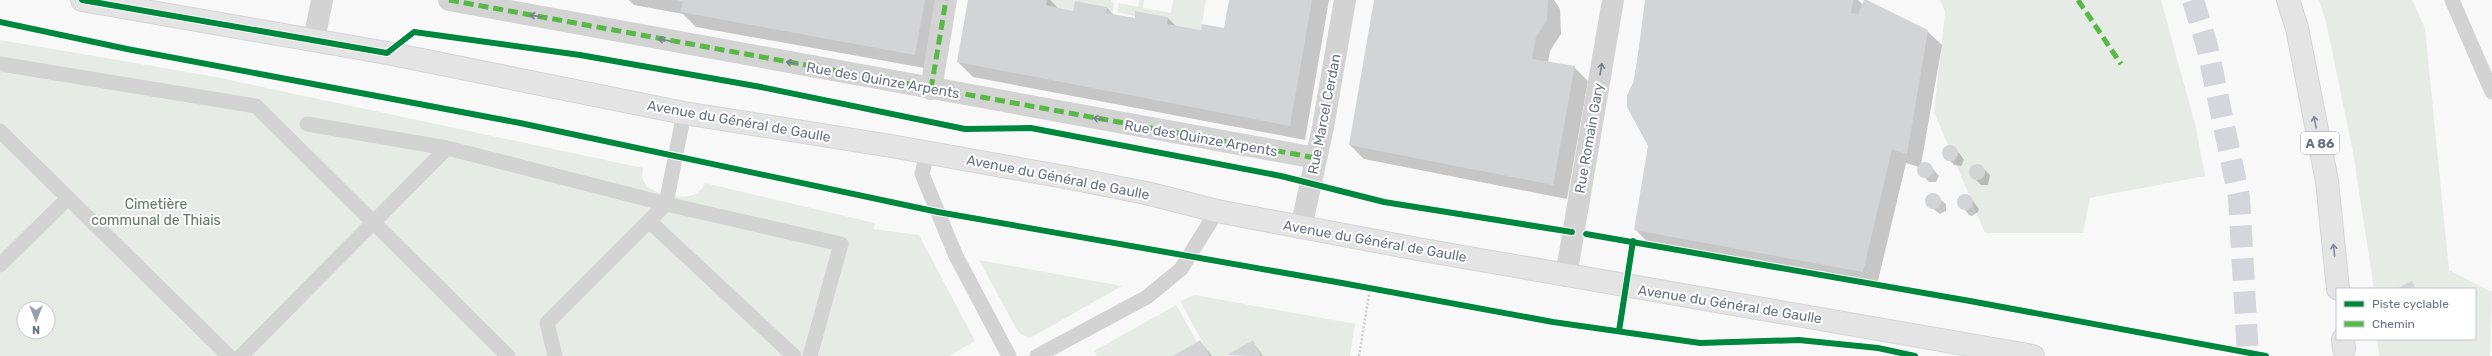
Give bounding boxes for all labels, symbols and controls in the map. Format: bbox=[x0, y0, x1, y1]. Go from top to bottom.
one-way arrow bbox=[530, 12, 543, 20]
one-way arrow bbox=[658, 35, 671, 43]
street label: Rue Marcel Cerdan bbox=[1304, 53, 1344, 176]
one-way arrow bbox=[786, 59, 799, 67]
street label: Rue des Quinze Arpents bbox=[805, 59, 961, 102]
one-way arrow bbox=[1597, 63, 1605, 76]
street label: Rue Romain Gary bbox=[1571, 81, 1608, 195]
street label: Avenue du Général de Gaulle bbox=[646, 97, 832, 146]
one-way arrow bbox=[1093, 115, 1106, 123]
one-way arrow bbox=[2311, 116, 2319, 129]
street label: Rue des Quinze Arpents bbox=[1123, 117, 1279, 160]
road number: A 86 bbox=[2301, 132, 2339, 154]
street label: Avenue du Général de Gaulle bbox=[965, 151, 1151, 204]
park label: Cimetière communal de Thiais bbox=[91, 196, 221, 229]
street label: Avenue du Général de Gaulle bbox=[1282, 217, 1468, 266]
one-way arrow bbox=[2330, 244, 2338, 257]
street label: Avenue du Général de Gaulle bbox=[1637, 282, 1823, 327]
legend bbox=[2336, 288, 2476, 340]
text: Piste cyclable bbox=[2372, 297, 2449, 311]
north arrow bbox=[16, 300, 56, 340]
text: Chemin bbox=[2372, 317, 2415, 331]
text: N bbox=[32, 323, 40, 336]

